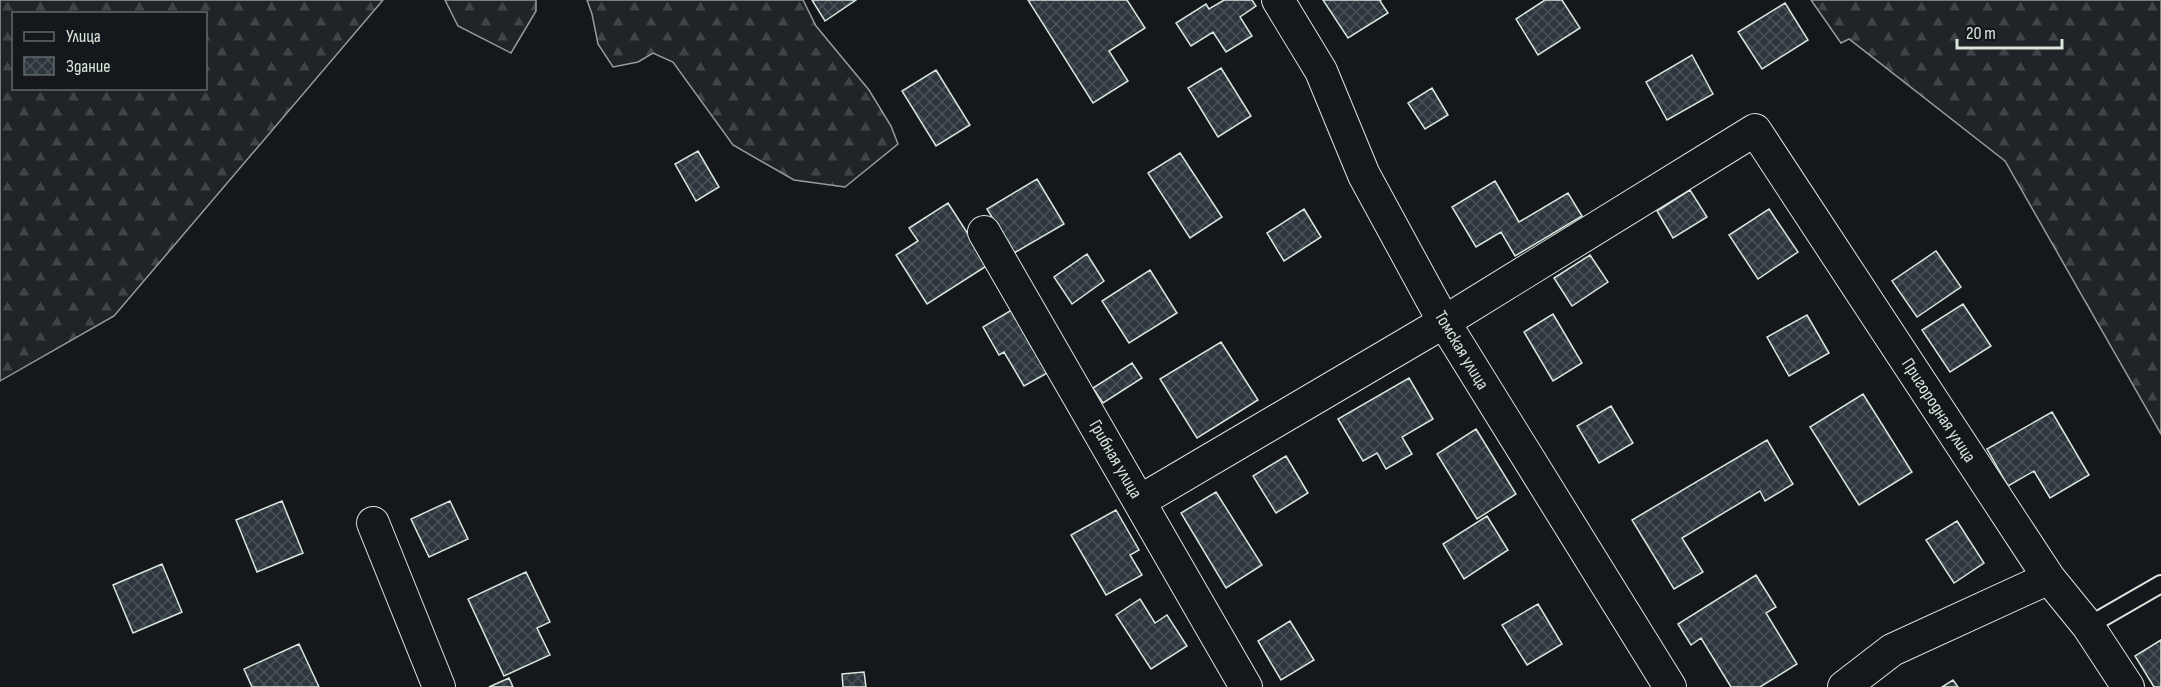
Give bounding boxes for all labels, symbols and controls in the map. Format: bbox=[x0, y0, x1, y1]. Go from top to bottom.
legend bbox=[12, 12, 207, 90]
scale bar bbox=[1957, 12, 2062, 50]
text: 20 m bbox=[1966, 23, 1996, 44]
text: Улица bbox=[66, 26, 101, 47]
text: Здание bbox=[66, 56, 111, 77]
street label: Томская улица bbox=[1430, 307, 1493, 394]
street label: Пригородная улица bbox=[1897, 354, 1980, 466]
street label: Грибная улица bbox=[1085, 416, 1146, 502]

